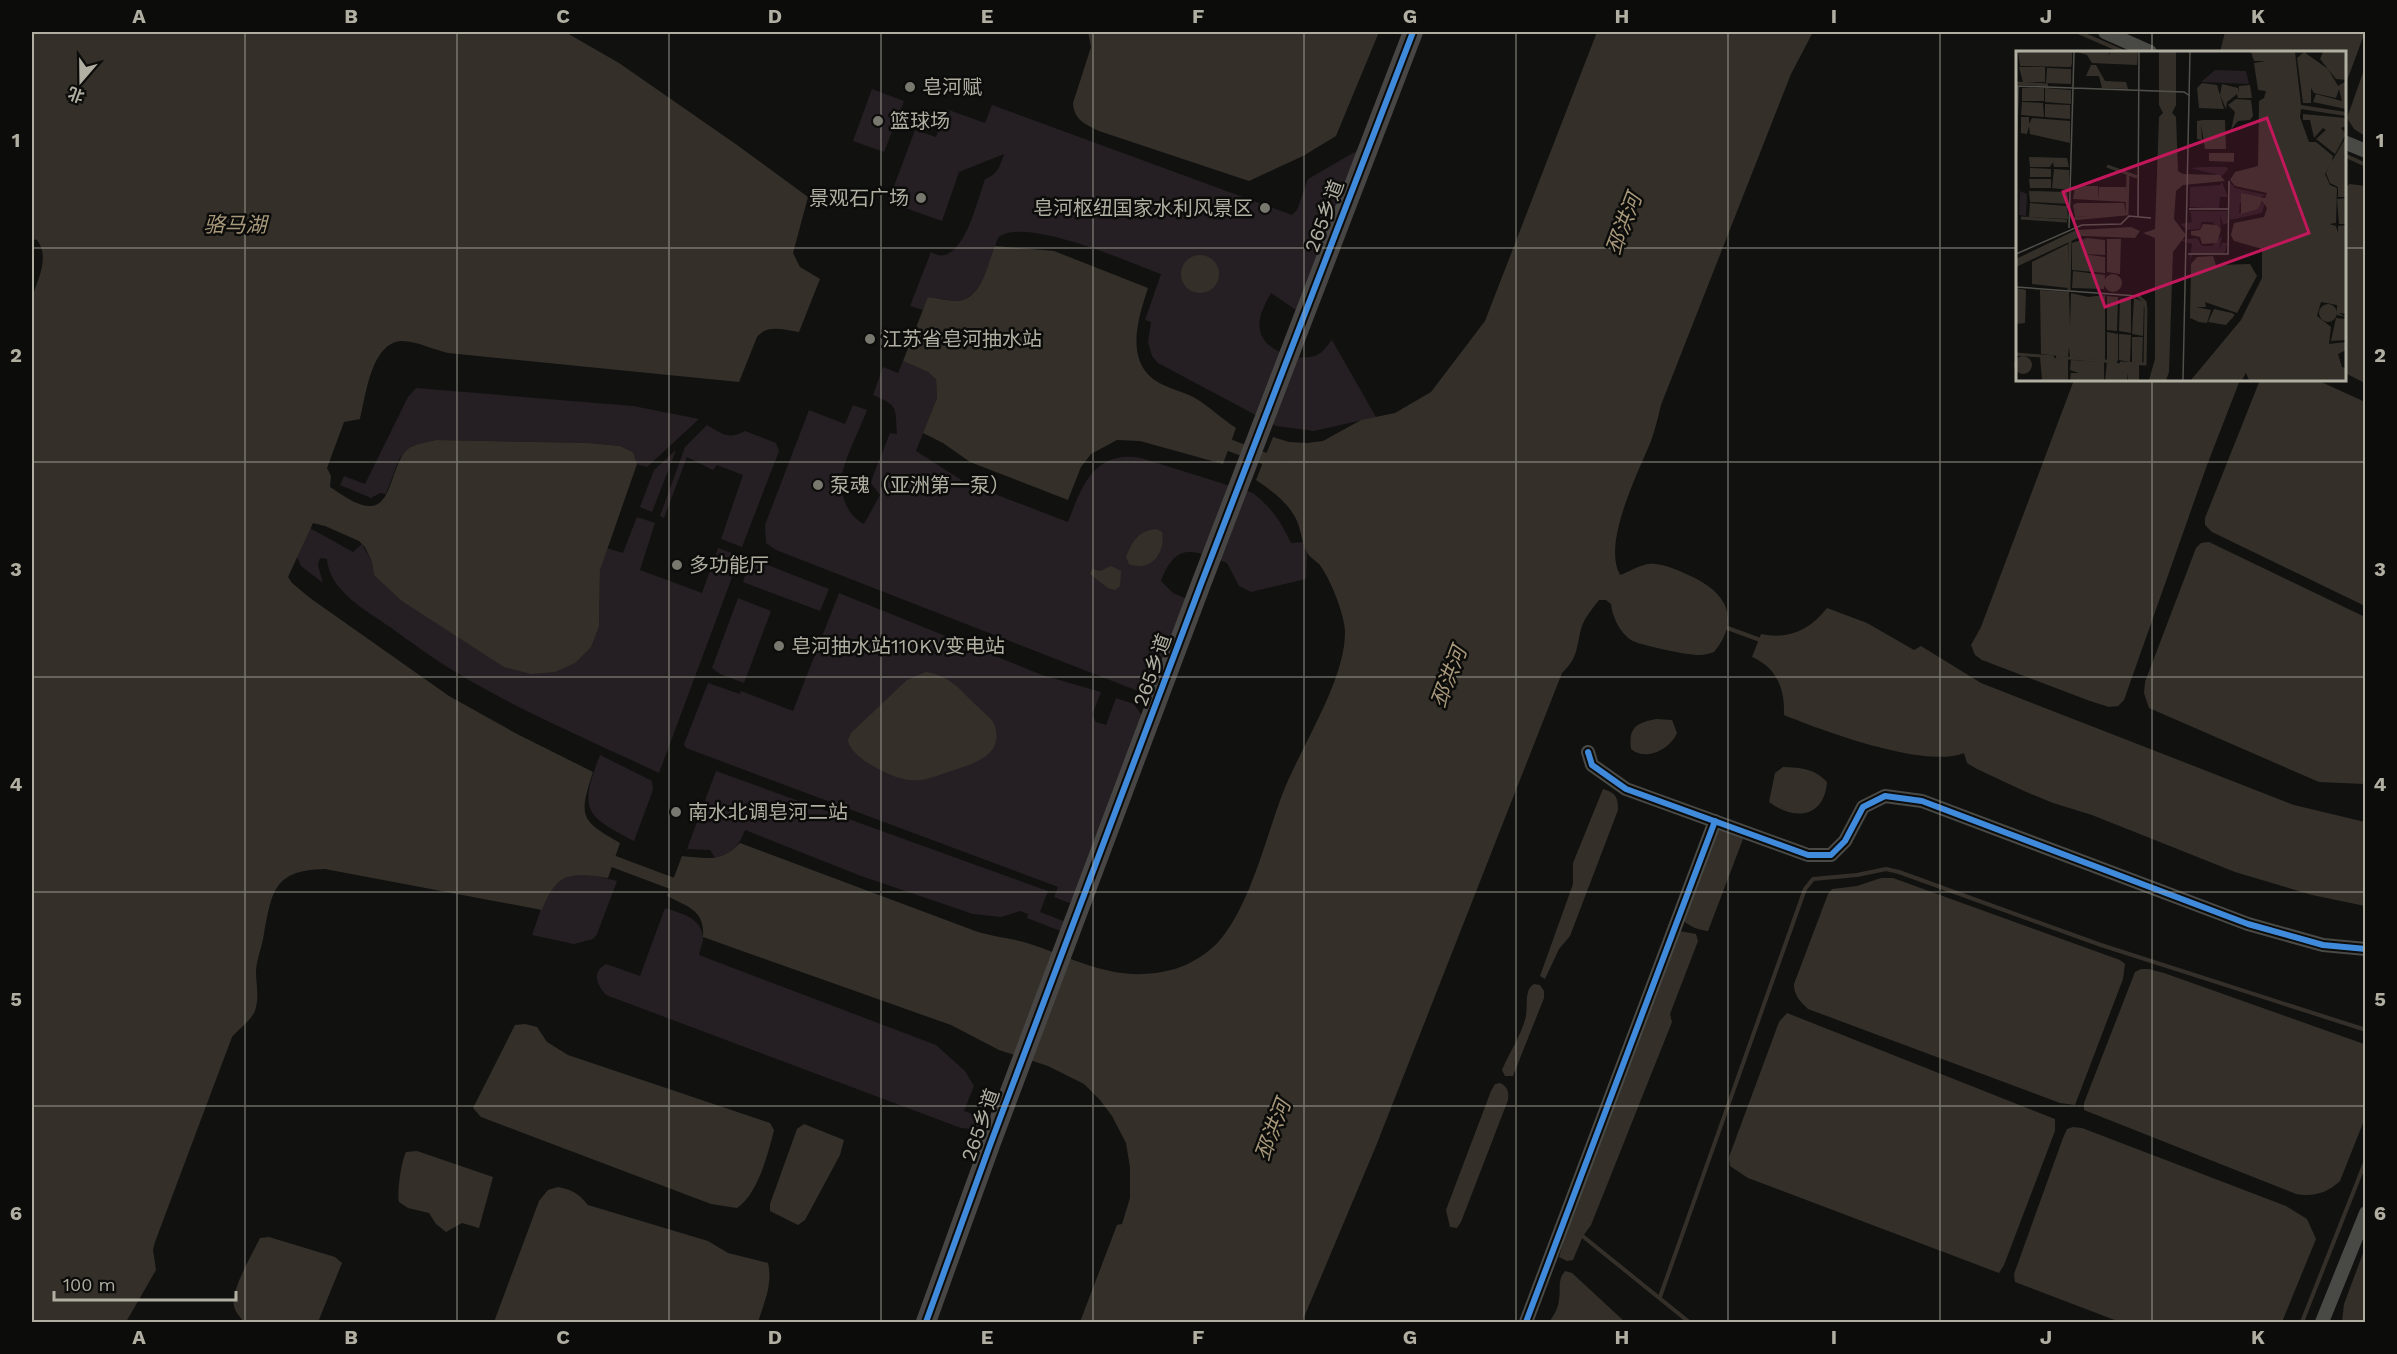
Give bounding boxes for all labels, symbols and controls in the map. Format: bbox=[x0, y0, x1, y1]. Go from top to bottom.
text: A bbox=[132, 4, 146, 28]
text: B bbox=[344, 4, 358, 28]
text: C bbox=[556, 4, 570, 28]
text: D bbox=[768, 4, 782, 28]
text: E bbox=[981, 4, 993, 28]
text: F bbox=[1192, 4, 1204, 28]
text: G bbox=[1403, 4, 1417, 28]
text: H bbox=[1615, 4, 1629, 28]
text: I bbox=[1831, 4, 1837, 28]
text: J bbox=[2040, 4, 2052, 28]
text: K bbox=[2251, 4, 2265, 28]
north arrow bbox=[51, 51, 111, 111]
inset map bbox=[2016, 51, 2346, 381]
place label: 皂河赋 bbox=[922, 75, 982, 99]
marker: 皂河赋 bbox=[903, 80, 917, 94]
text: 北 bbox=[65, 83, 87, 106]
place label: 篮球场 bbox=[890, 109, 950, 133]
marker: 篮球场 bbox=[871, 114, 885, 128]
text: 1 bbox=[12, 128, 20, 152]
text: 1 bbox=[2376, 128, 2384, 152]
street label: 265乡道 bbox=[1299, 176, 1349, 256]
place label: 景观石广场 bbox=[809, 186, 909, 210]
water label: 邳洪河 bbox=[1601, 186, 1648, 258]
marker: 景观石广场 bbox=[914, 191, 928, 205]
place label: 皂河枢纽国家水利风景区 bbox=[1033, 196, 1253, 220]
marker: 皂河枢纽国家水利风景区 bbox=[1258, 201, 1272, 215]
water label: 骆马湖 bbox=[204, 212, 269, 237]
place label: 江苏省皂河抽水站 bbox=[882, 327, 1042, 351]
marker: 江苏省皂河抽水站 bbox=[863, 332, 877, 346]
text: 2 bbox=[10, 343, 22, 367]
text: 2 bbox=[2374, 343, 2386, 367]
place label: 泵魂（亚洲第一泵） bbox=[830, 473, 1010, 497]
marker: 泵魂（亚洲第一泵） bbox=[811, 478, 825, 492]
place label: 多功能厅 bbox=[689, 553, 769, 577]
text: 3 bbox=[10, 557, 22, 581]
text: 3 bbox=[2374, 557, 2386, 581]
marker: 多功能厅 bbox=[670, 558, 684, 572]
street label: 265乡道 bbox=[1128, 630, 1176, 710]
place label: 皂河抽水站110KV变电站 bbox=[791, 634, 1005, 658]
marker: 皂河抽水站110KV变电站 bbox=[772, 639, 786, 653]
water label: 邳洪河 bbox=[1426, 639, 1473, 711]
text: 4 bbox=[10, 772, 23, 796]
text: 4 bbox=[2374, 772, 2387, 796]
place label: 南水北调皂河二站 bbox=[688, 800, 848, 824]
marker: 南水北调皂河二站 bbox=[669, 805, 683, 819]
text: 5 bbox=[10, 987, 22, 1011]
text: 5 bbox=[2374, 987, 2386, 1011]
street label: 265乡道 bbox=[956, 1085, 1004, 1165]
water label: 邳洪河 bbox=[1250, 1092, 1297, 1164]
text: 6 bbox=[10, 1201, 22, 1225]
text: 6 bbox=[2374, 1201, 2386, 1225]
scale bar bbox=[54, 1264, 236, 1302]
text: 100 m bbox=[63, 1274, 116, 1295]
text: A bbox=[132, 1325, 146, 1349]
text: B bbox=[344, 1325, 358, 1349]
text: C bbox=[556, 1325, 570, 1349]
text: D bbox=[768, 1325, 782, 1349]
text: E bbox=[981, 1325, 993, 1349]
text: F bbox=[1192, 1325, 1204, 1349]
text: G bbox=[1403, 1325, 1417, 1349]
text: H bbox=[1615, 1325, 1629, 1349]
text: I bbox=[1831, 1325, 1837, 1349]
text: J bbox=[2040, 1325, 2052, 1349]
text: K bbox=[2251, 1325, 2265, 1349]

